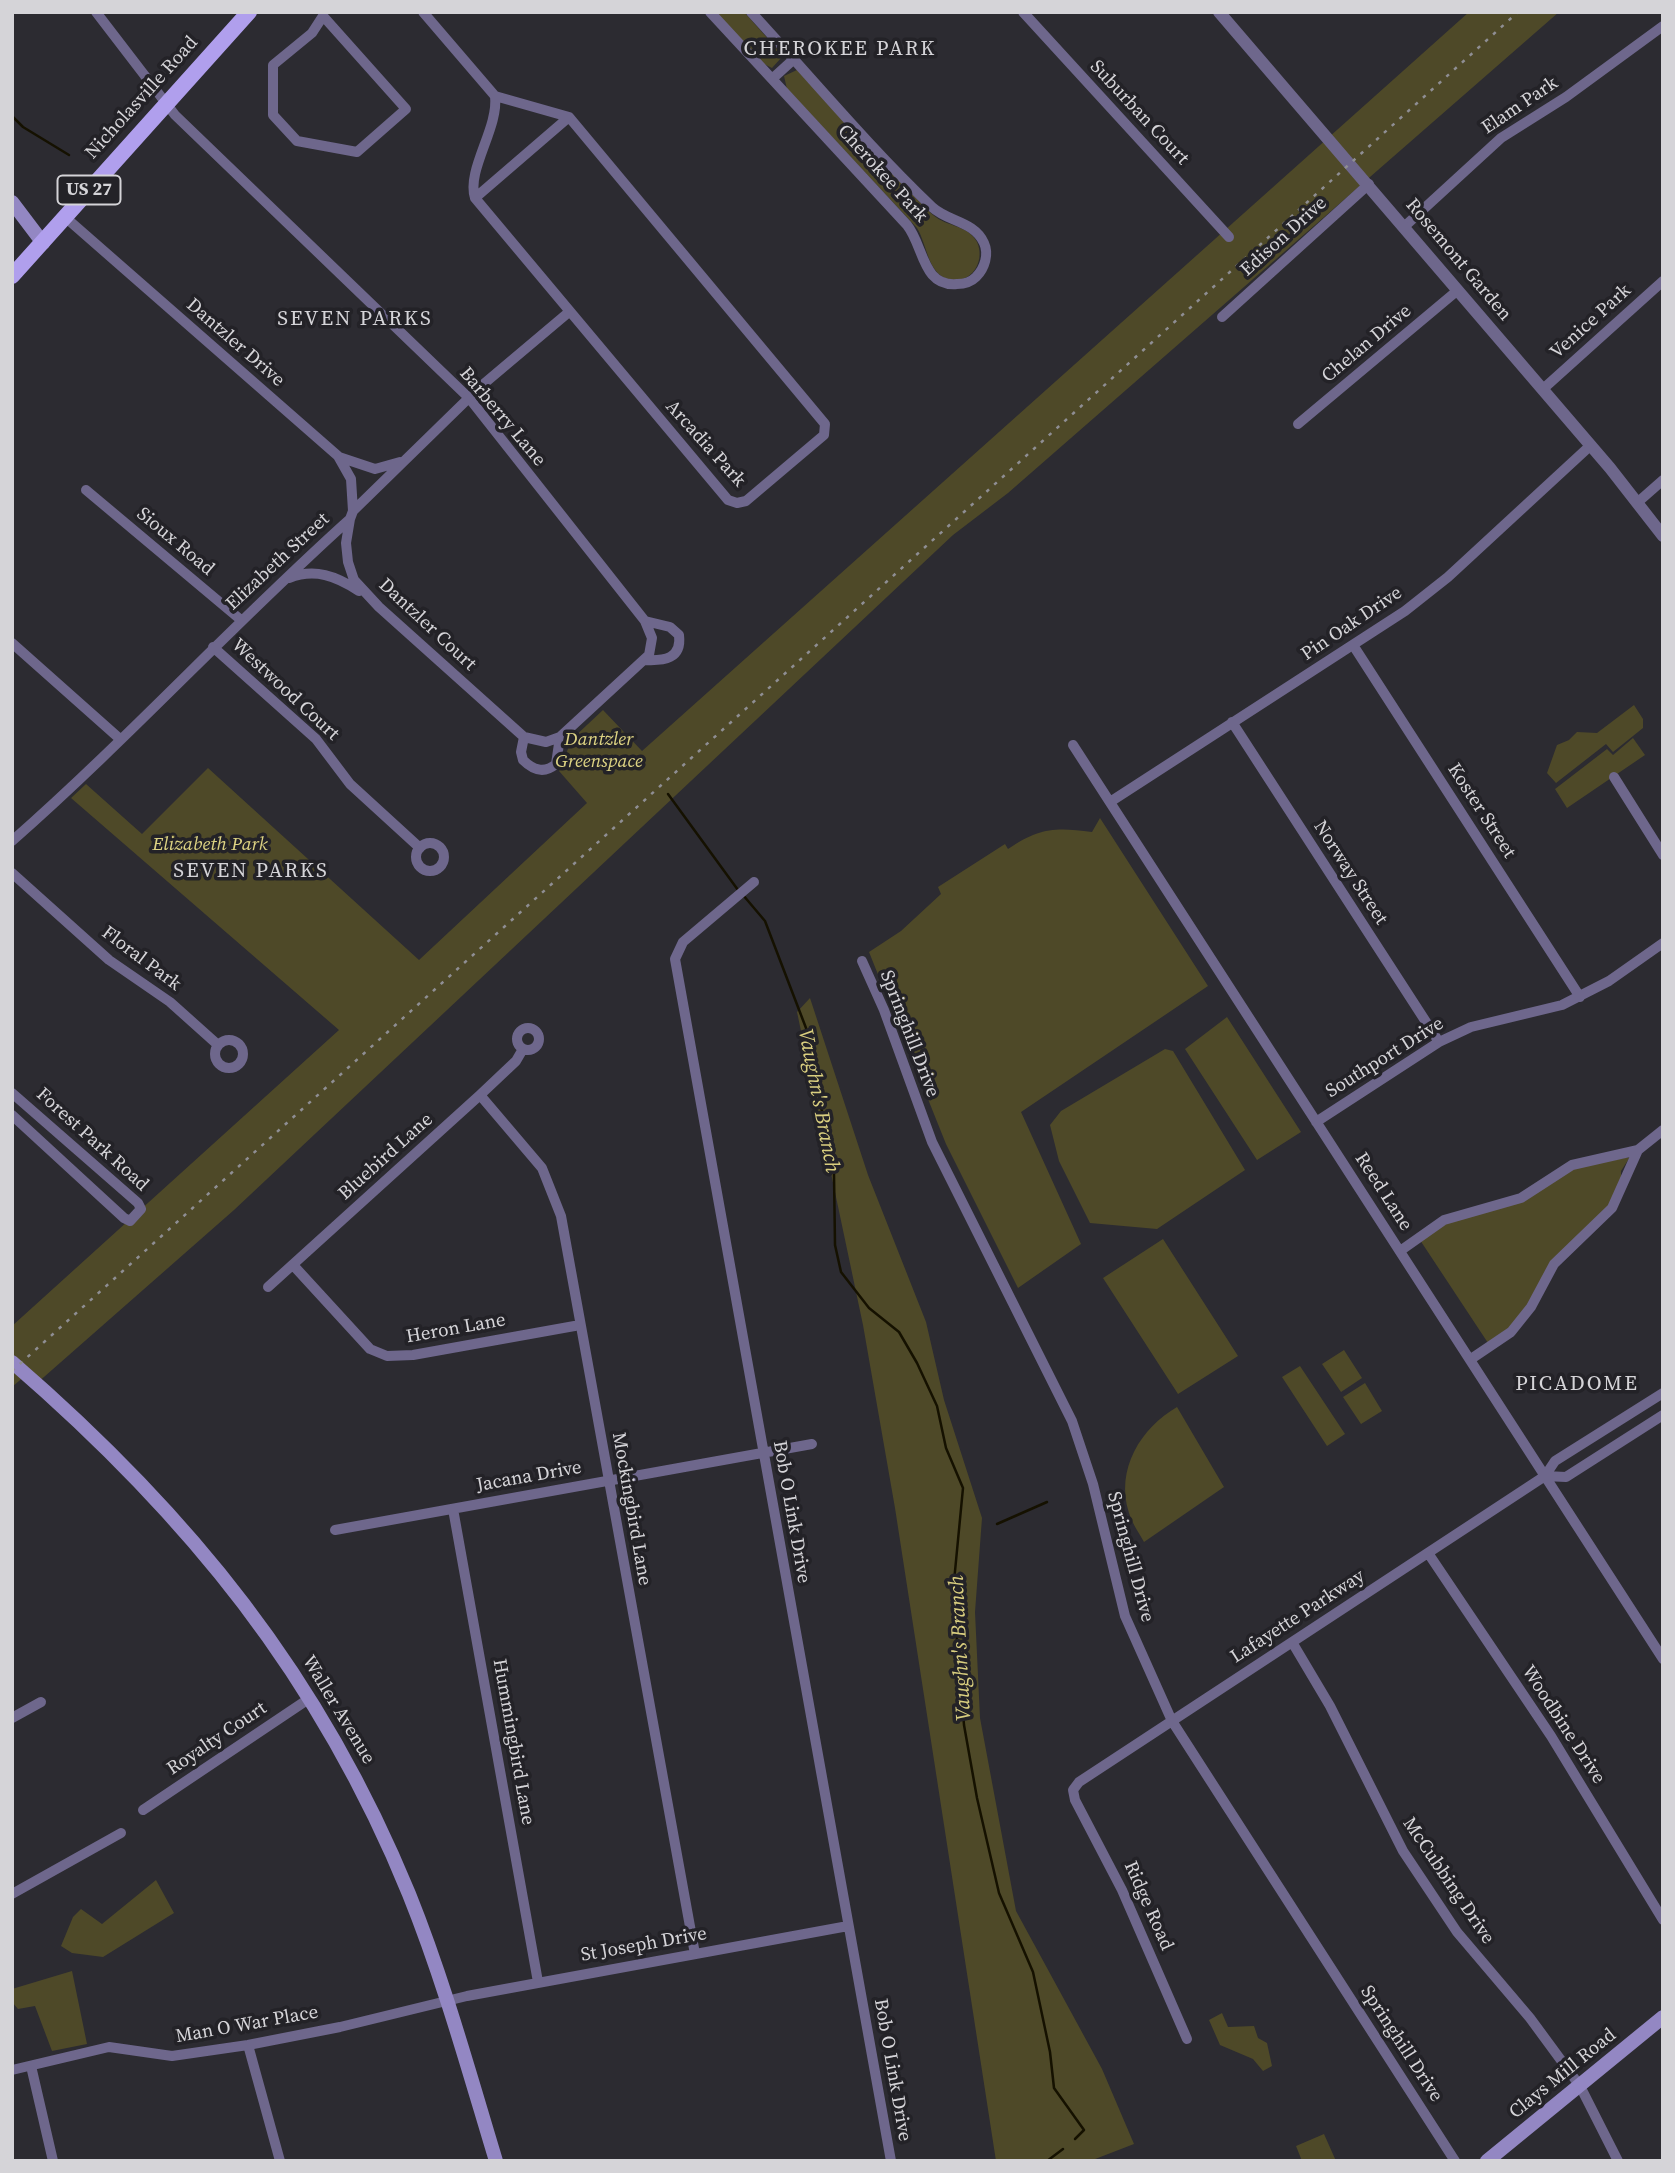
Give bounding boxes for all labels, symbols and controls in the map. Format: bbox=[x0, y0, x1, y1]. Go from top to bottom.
street label: Nicholasville Road bbox=[81, 32, 203, 164]
district label: CHEROKEE PARK bbox=[745, 37, 935, 63]
street label: Suburban Court bbox=[1085, 56, 1193, 170]
street label: Elam Park bbox=[1478, 72, 1562, 140]
street label: Cherokee Park bbox=[832, 120, 932, 228]
road number: US 27 bbox=[57, 176, 120, 204]
street label: Edison Drive bbox=[1236, 192, 1332, 282]
street label: Rosemont Garden bbox=[1400, 194, 1516, 326]
street label: Venice Park bbox=[1546, 280, 1636, 364]
street label: Dantzler Drive bbox=[181, 294, 289, 392]
street label: Chelan Drive bbox=[1318, 300, 1416, 388]
district label: SEVEN PARKS bbox=[279, 307, 431, 333]
street label: Barberry Lane bbox=[454, 363, 550, 471]
street label: Arcadia Park bbox=[660, 396, 750, 492]
street label: Sioux Road bbox=[132, 503, 218, 581]
street label: Elizabeth Street bbox=[222, 508, 334, 616]
street label: Dantzler Court bbox=[374, 574, 480, 676]
street label: Pin Oak Drive bbox=[1297, 582, 1407, 666]
street label: Westwood Court bbox=[226, 634, 344, 746]
park label: Dantzler Greenspace bbox=[555, 729, 643, 773]
street label: Koster Street bbox=[1442, 759, 1520, 863]
street label: Norway Street bbox=[1308, 817, 1392, 929]
park label: Elizabeth Park bbox=[152, 834, 268, 856]
district label: SEVEN PARKS bbox=[175, 859, 327, 885]
street label: Floral Park bbox=[97, 922, 185, 996]
street label: Springhill Drive bbox=[874, 967, 944, 1101]
street label: Southport Drive bbox=[1322, 1013, 1448, 1103]
water label: Vaughn's Branch bbox=[792, 1027, 844, 1175]
street label: Forest Park Road bbox=[31, 1084, 153, 1196]
street label: Bluebird Lane bbox=[334, 1109, 438, 1205]
street label: Reed Lane bbox=[1349, 1149, 1417, 1235]
street label: Heron Lane bbox=[404, 1309, 508, 1349]
district label: PICADOME bbox=[1516, 1372, 1638, 1398]
street label: Mockingbird Lane bbox=[606, 1431, 656, 1587]
street label: Bob O Link Drive bbox=[767, 1439, 815, 1585]
street label: Jacana Drive bbox=[475, 1457, 583, 1497]
street label: Springhill Drive bbox=[1102, 1489, 1158, 1625]
street label: Lafayette Parkway bbox=[1227, 1565, 1369, 1669]
water label: Vaughn's Branch bbox=[945, 1574, 977, 1722]
street label: Waller Avenue bbox=[297, 1652, 379, 1768]
street label: Hummingbird Lane bbox=[487, 1657, 539, 1827]
street label: Woodbine Drive bbox=[1516, 1661, 1610, 1789]
street label: Royalty Court bbox=[163, 1697, 271, 1781]
street label: McCubbing Drive bbox=[1397, 1813, 1499, 1949]
street label: Ridge Road bbox=[1118, 1858, 1178, 1954]
street label: St Joseph Drive bbox=[579, 1923, 709, 1967]
street label: Springhill Drive bbox=[1355, 1982, 1447, 2106]
street label: Bob O Link Drive bbox=[868, 1997, 916, 2143]
street label: Man O War Place bbox=[174, 2001, 320, 2049]
street label: Clays Mill Road bbox=[1505, 2024, 1621, 2124]

